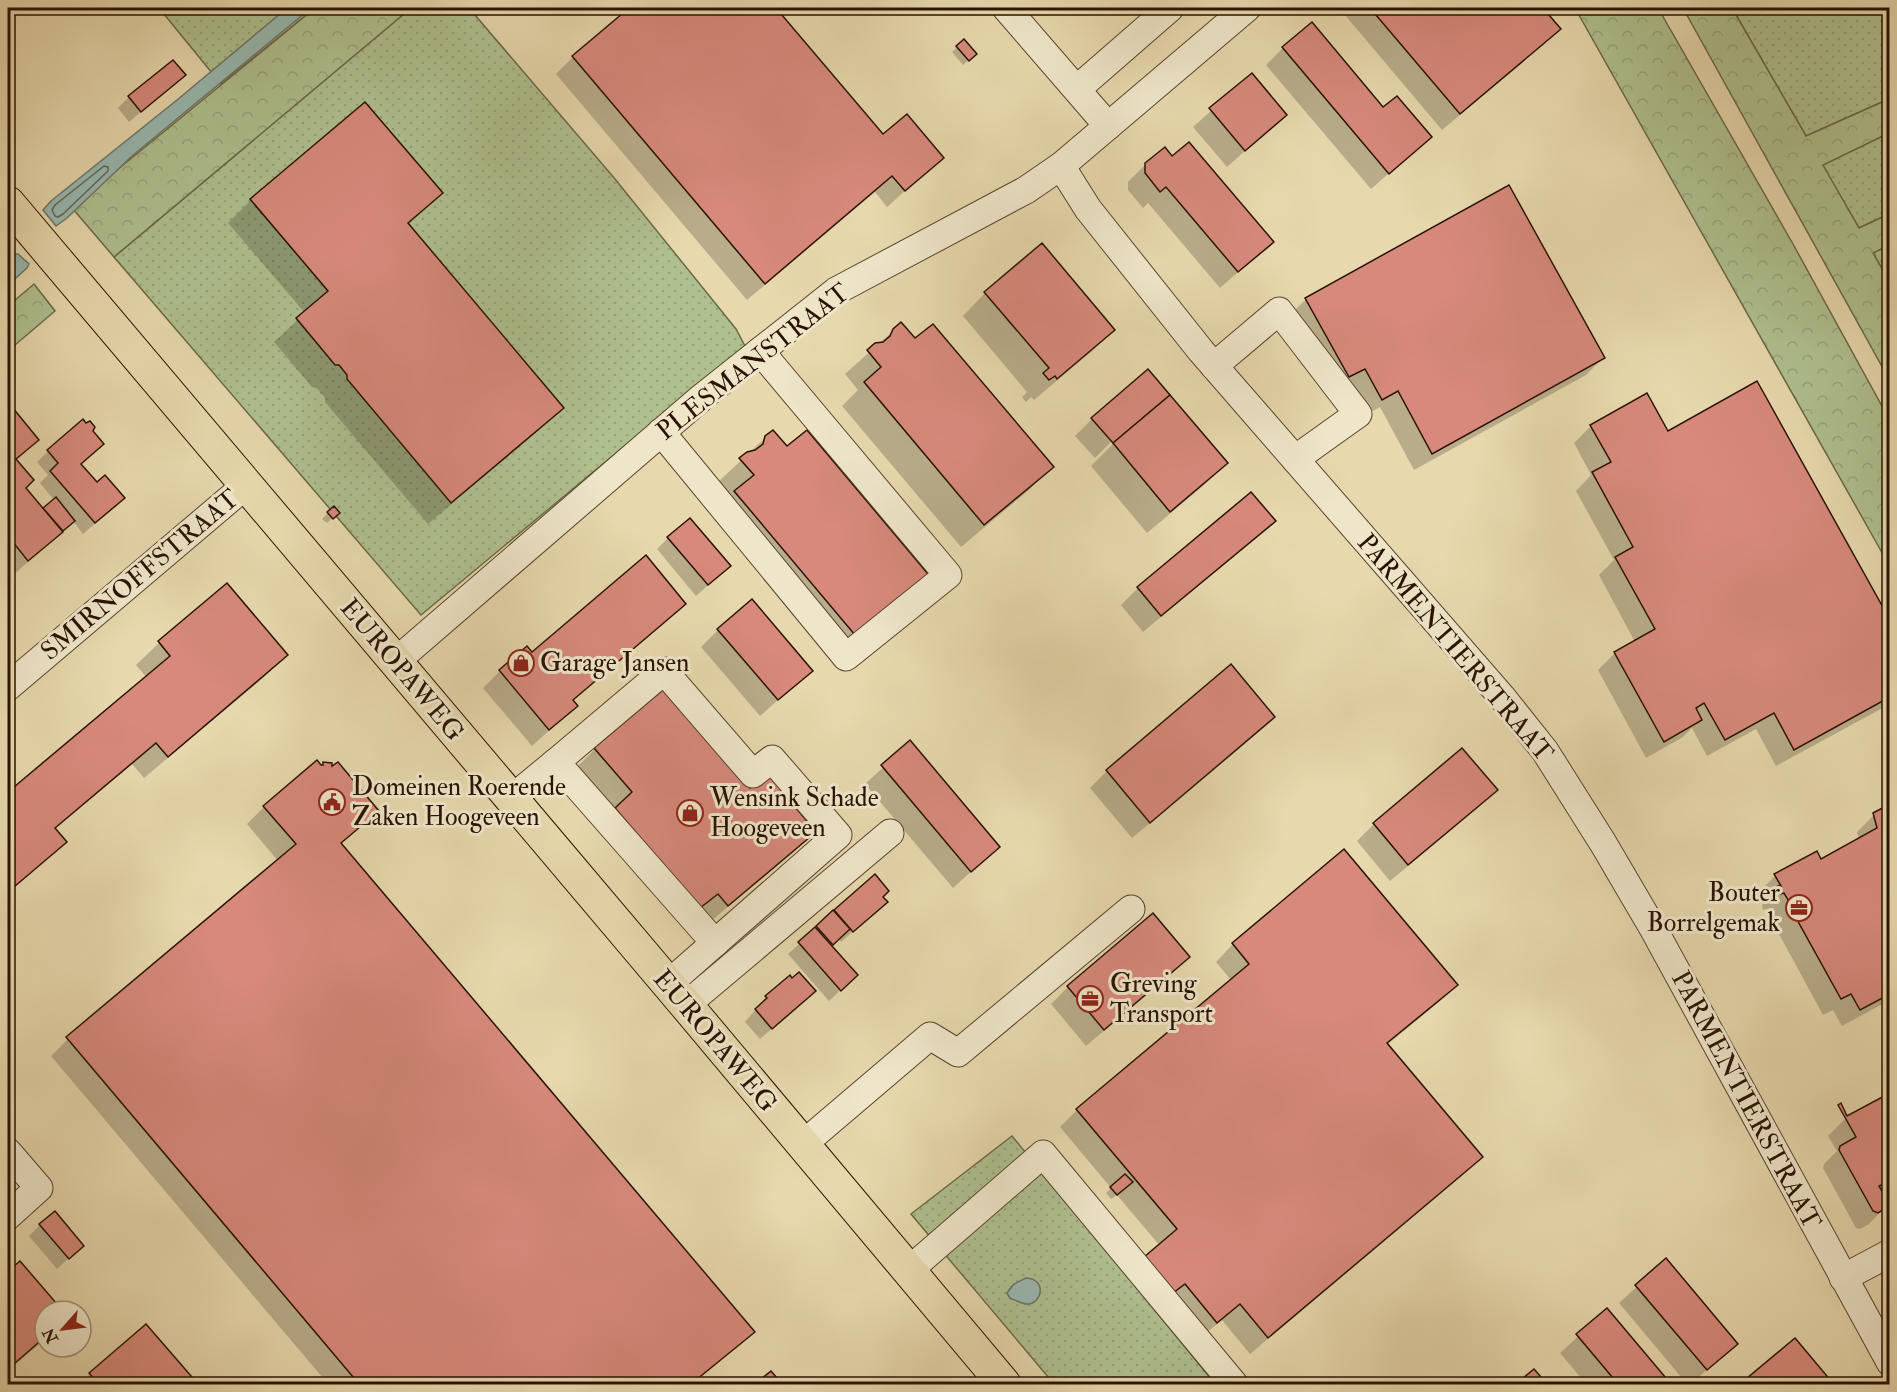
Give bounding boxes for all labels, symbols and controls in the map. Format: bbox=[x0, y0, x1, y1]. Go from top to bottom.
street label: PLESMANSTRAAT bbox=[650, 277, 856, 447]
street label: SMIRNOFFSTRAAT bbox=[34, 483, 246, 667]
street label: PARMENTIERSTRAAT bbox=[1350, 527, 1560, 769]
street label: EUROPAWEG bbox=[333, 592, 471, 748]
place label: Garage Jansen bbox=[540, 647, 689, 679]
shop icon: Garage Jansen bbox=[506, 648, 536, 678]
place label: Domeinen Roerende Zaken Hoogeveen bbox=[352, 771, 566, 833]
place label: Wensink Schade Hoogeveen bbox=[709, 782, 879, 844]
public building icon: Domeinen Roerende Zaken Hoogeveen bbox=[317, 787, 347, 817]
shop icon: Wensink Schade Hoogeveen bbox=[675, 798, 705, 828]
place label: Bouter Borrelgemak bbox=[1647, 877, 1781, 939]
office icon: Bouter Borrelgemak bbox=[1784, 893, 1814, 923]
street label: EUROPAWEG bbox=[646, 963, 784, 1119]
street label: PARMENTIERSTRAAT bbox=[1664, 965, 1828, 1235]
place label: Greving Transport bbox=[1110, 968, 1213, 1031]
office icon: Greving Transport bbox=[1075, 984, 1105, 1014]
north arrow bbox=[33, 1299, 93, 1359]
text: N bbox=[38, 1324, 63, 1347]

